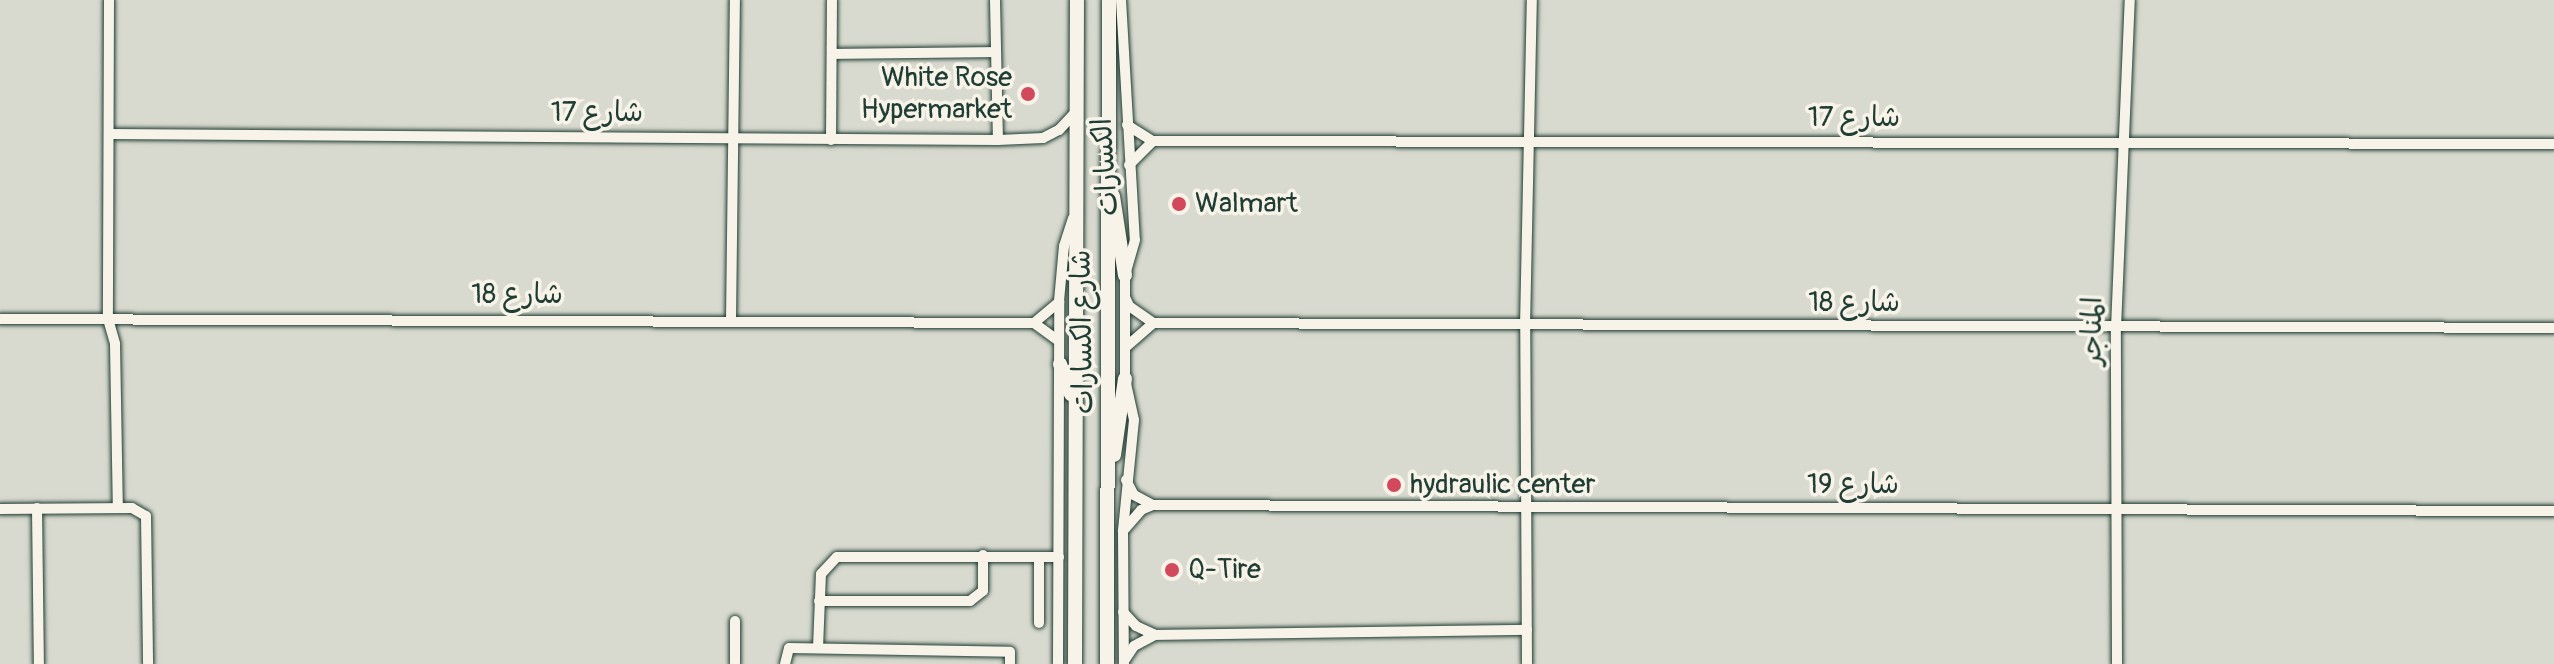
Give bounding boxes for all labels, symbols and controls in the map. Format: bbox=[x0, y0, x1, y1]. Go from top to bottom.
place label: White Rose Hypermarket bbox=[861, 61, 1012, 127]
marker: White Rose Hypermarket bbox=[1019, 85, 1037, 103]
street label: شارع 17 bbox=[551, 96, 643, 130]
street label: شارع 17 bbox=[1808, 101, 1900, 135]
street label: الكسارات bbox=[1086, 117, 1126, 217]
place label: Walmart bbox=[1195, 187, 1298, 221]
marker: Walmart bbox=[1170, 195, 1188, 213]
street label: شارع الكسارات bbox=[1065, 250, 1101, 414]
street label: شارع 18 bbox=[471, 278, 563, 312]
street label: شارع 18 bbox=[1808, 286, 1900, 320]
street label: المناجر bbox=[2076, 296, 2110, 366]
place label: hydraulic center bbox=[1410, 468, 1595, 502]
street label: شارع 19 bbox=[1807, 468, 1899, 502]
marker: hydraulic center bbox=[1385, 476, 1403, 494]
place label: Q-Tire bbox=[1188, 553, 1261, 587]
marker: Q-Tire bbox=[1163, 561, 1181, 579]

